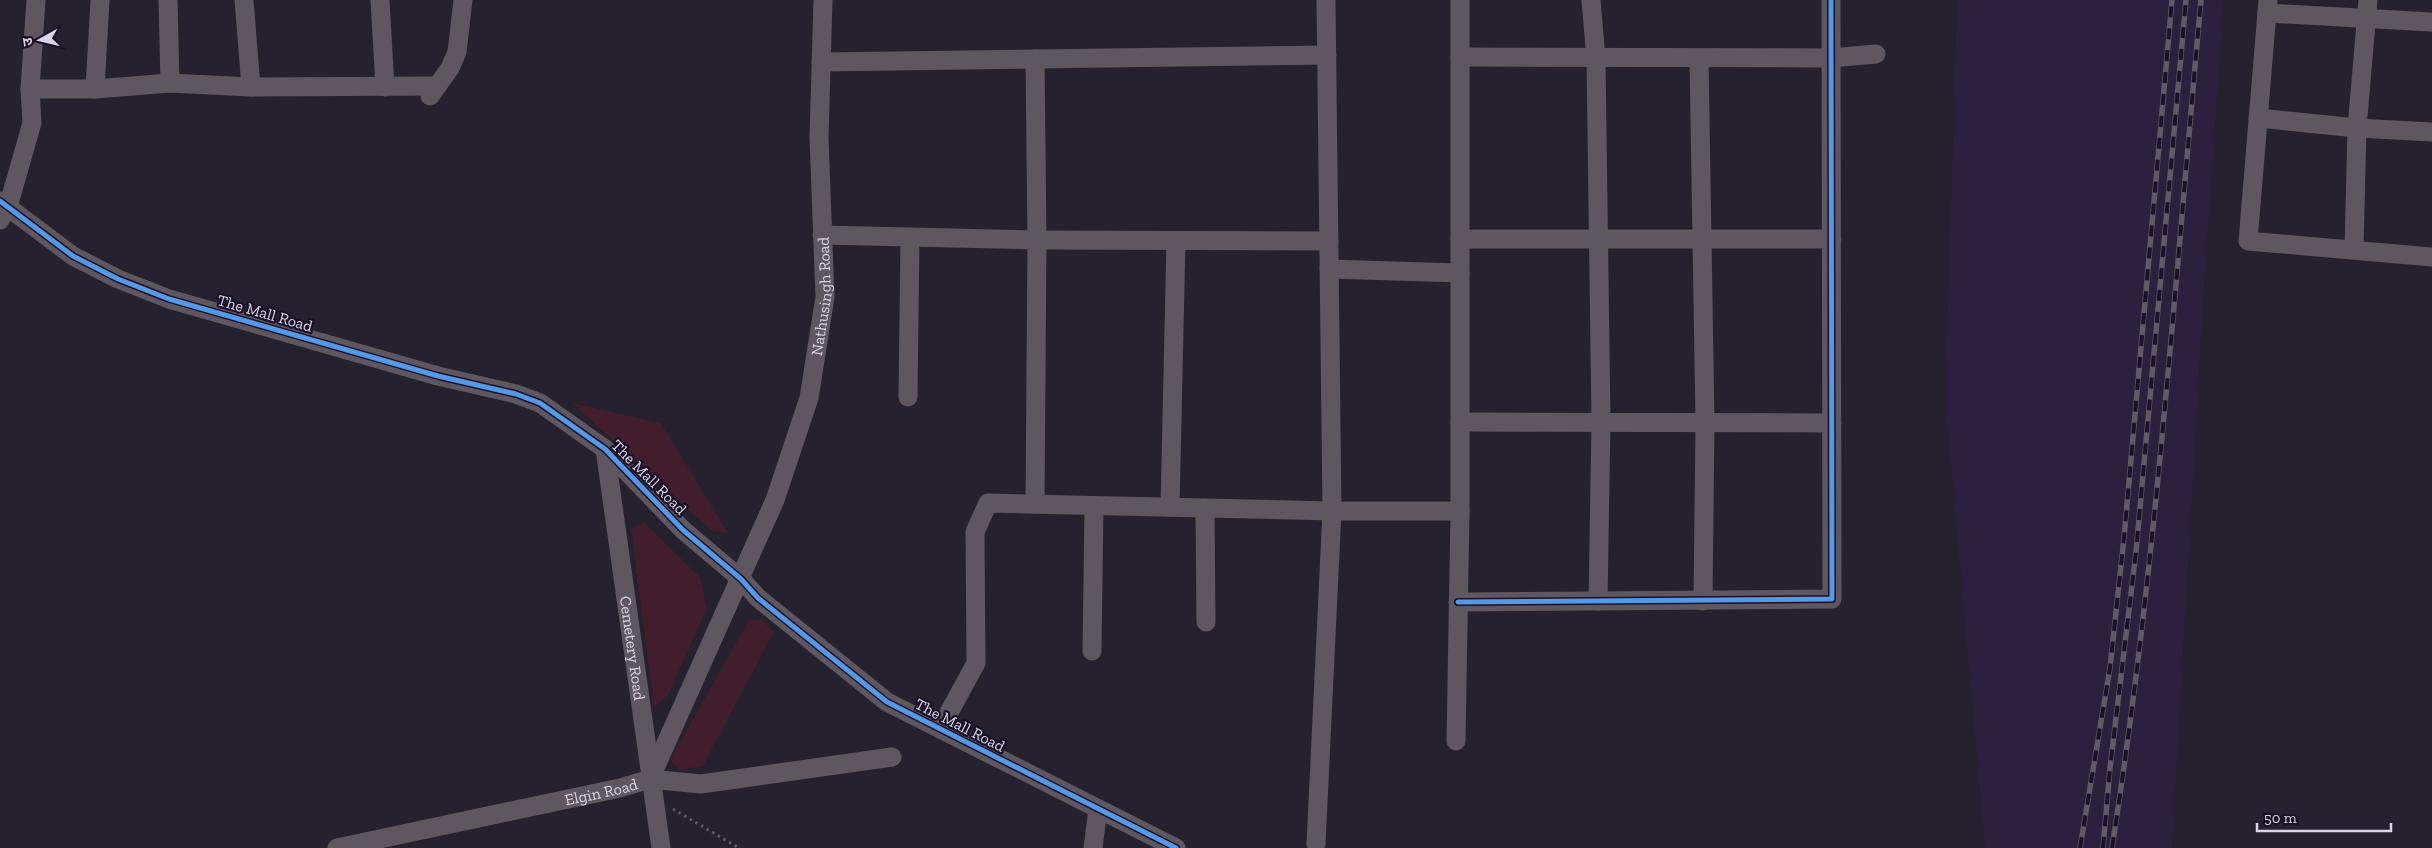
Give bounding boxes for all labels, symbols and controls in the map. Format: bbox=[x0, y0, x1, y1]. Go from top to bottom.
north arrow bbox=[15, 15, 65, 65]
text: उ bbox=[19, 36, 37, 47]
street label: Nathusingh Road bbox=[806, 236, 835, 357]
street label: The Mall Road bbox=[215, 290, 315, 336]
street label: The Mall Road bbox=[608, 436, 691, 519]
street label: Cemetery Road bbox=[616, 595, 650, 702]
street label: The Mall Road bbox=[912, 694, 1008, 756]
street label: Elgin Road bbox=[563, 774, 640, 809]
scale bar bbox=[2257, 800, 2391, 832]
text: 50 m bbox=[2264, 809, 2297, 827]

